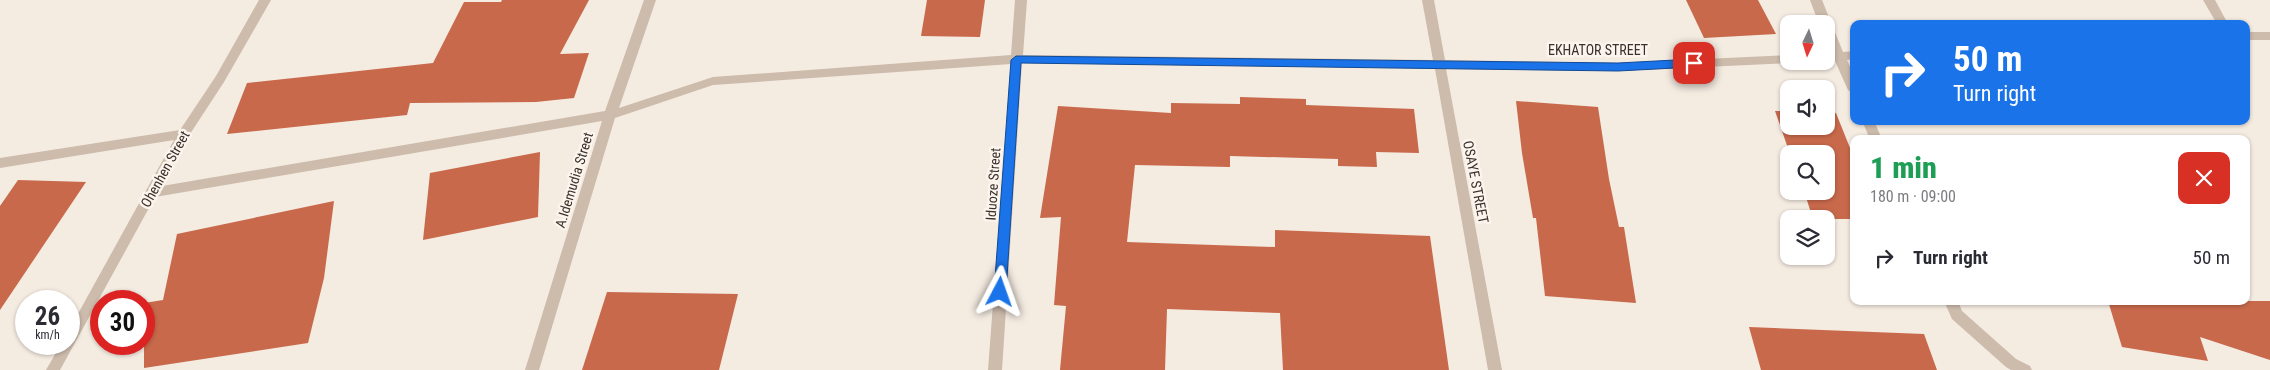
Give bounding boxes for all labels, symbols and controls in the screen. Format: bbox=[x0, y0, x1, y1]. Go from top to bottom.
north arrow bbox=[1780, 15, 1835, 70]
map controls bbox=[1780, 15, 1835, 265]
text: 50 m bbox=[1953, 39, 2022, 80]
icon: right bbox=[1870, 40, 1935, 105]
street label: EKHATOR STREET bbox=[1548, 42, 1648, 58]
pin bbox=[1673, 42, 1715, 84]
icon: arrive bbox=[1680, 49, 1708, 77]
button: sound bbox=[1780, 80, 1835, 135]
text: Turn right bbox=[1953, 81, 2036, 106]
street label: Ohenhen Street bbox=[137, 128, 193, 210]
street label: A.Idemudia Street bbox=[552, 130, 596, 230]
street label: OSAYE STREET bbox=[1460, 139, 1492, 225]
button: search bbox=[1780, 145, 1835, 200]
street label: Iduoze Street bbox=[982, 147, 1004, 221]
text: 1 min bbox=[1870, 150, 1937, 185]
button: close bbox=[2178, 152, 2230, 204]
text: 180 m · 09:00 bbox=[1870, 187, 1956, 206]
button: layers bbox=[1780, 210, 1835, 265]
icon: right bbox=[1870, 244, 1898, 272]
text: Turn right bbox=[1913, 246, 1988, 269]
text: 50 m bbox=[2193, 246, 2230, 269]
position arrow bbox=[973, 265, 1025, 317]
speed limit sign: 30 bbox=[90, 290, 155, 355]
text: 26 bbox=[35, 302, 60, 331]
text: km/h bbox=[35, 328, 60, 342]

